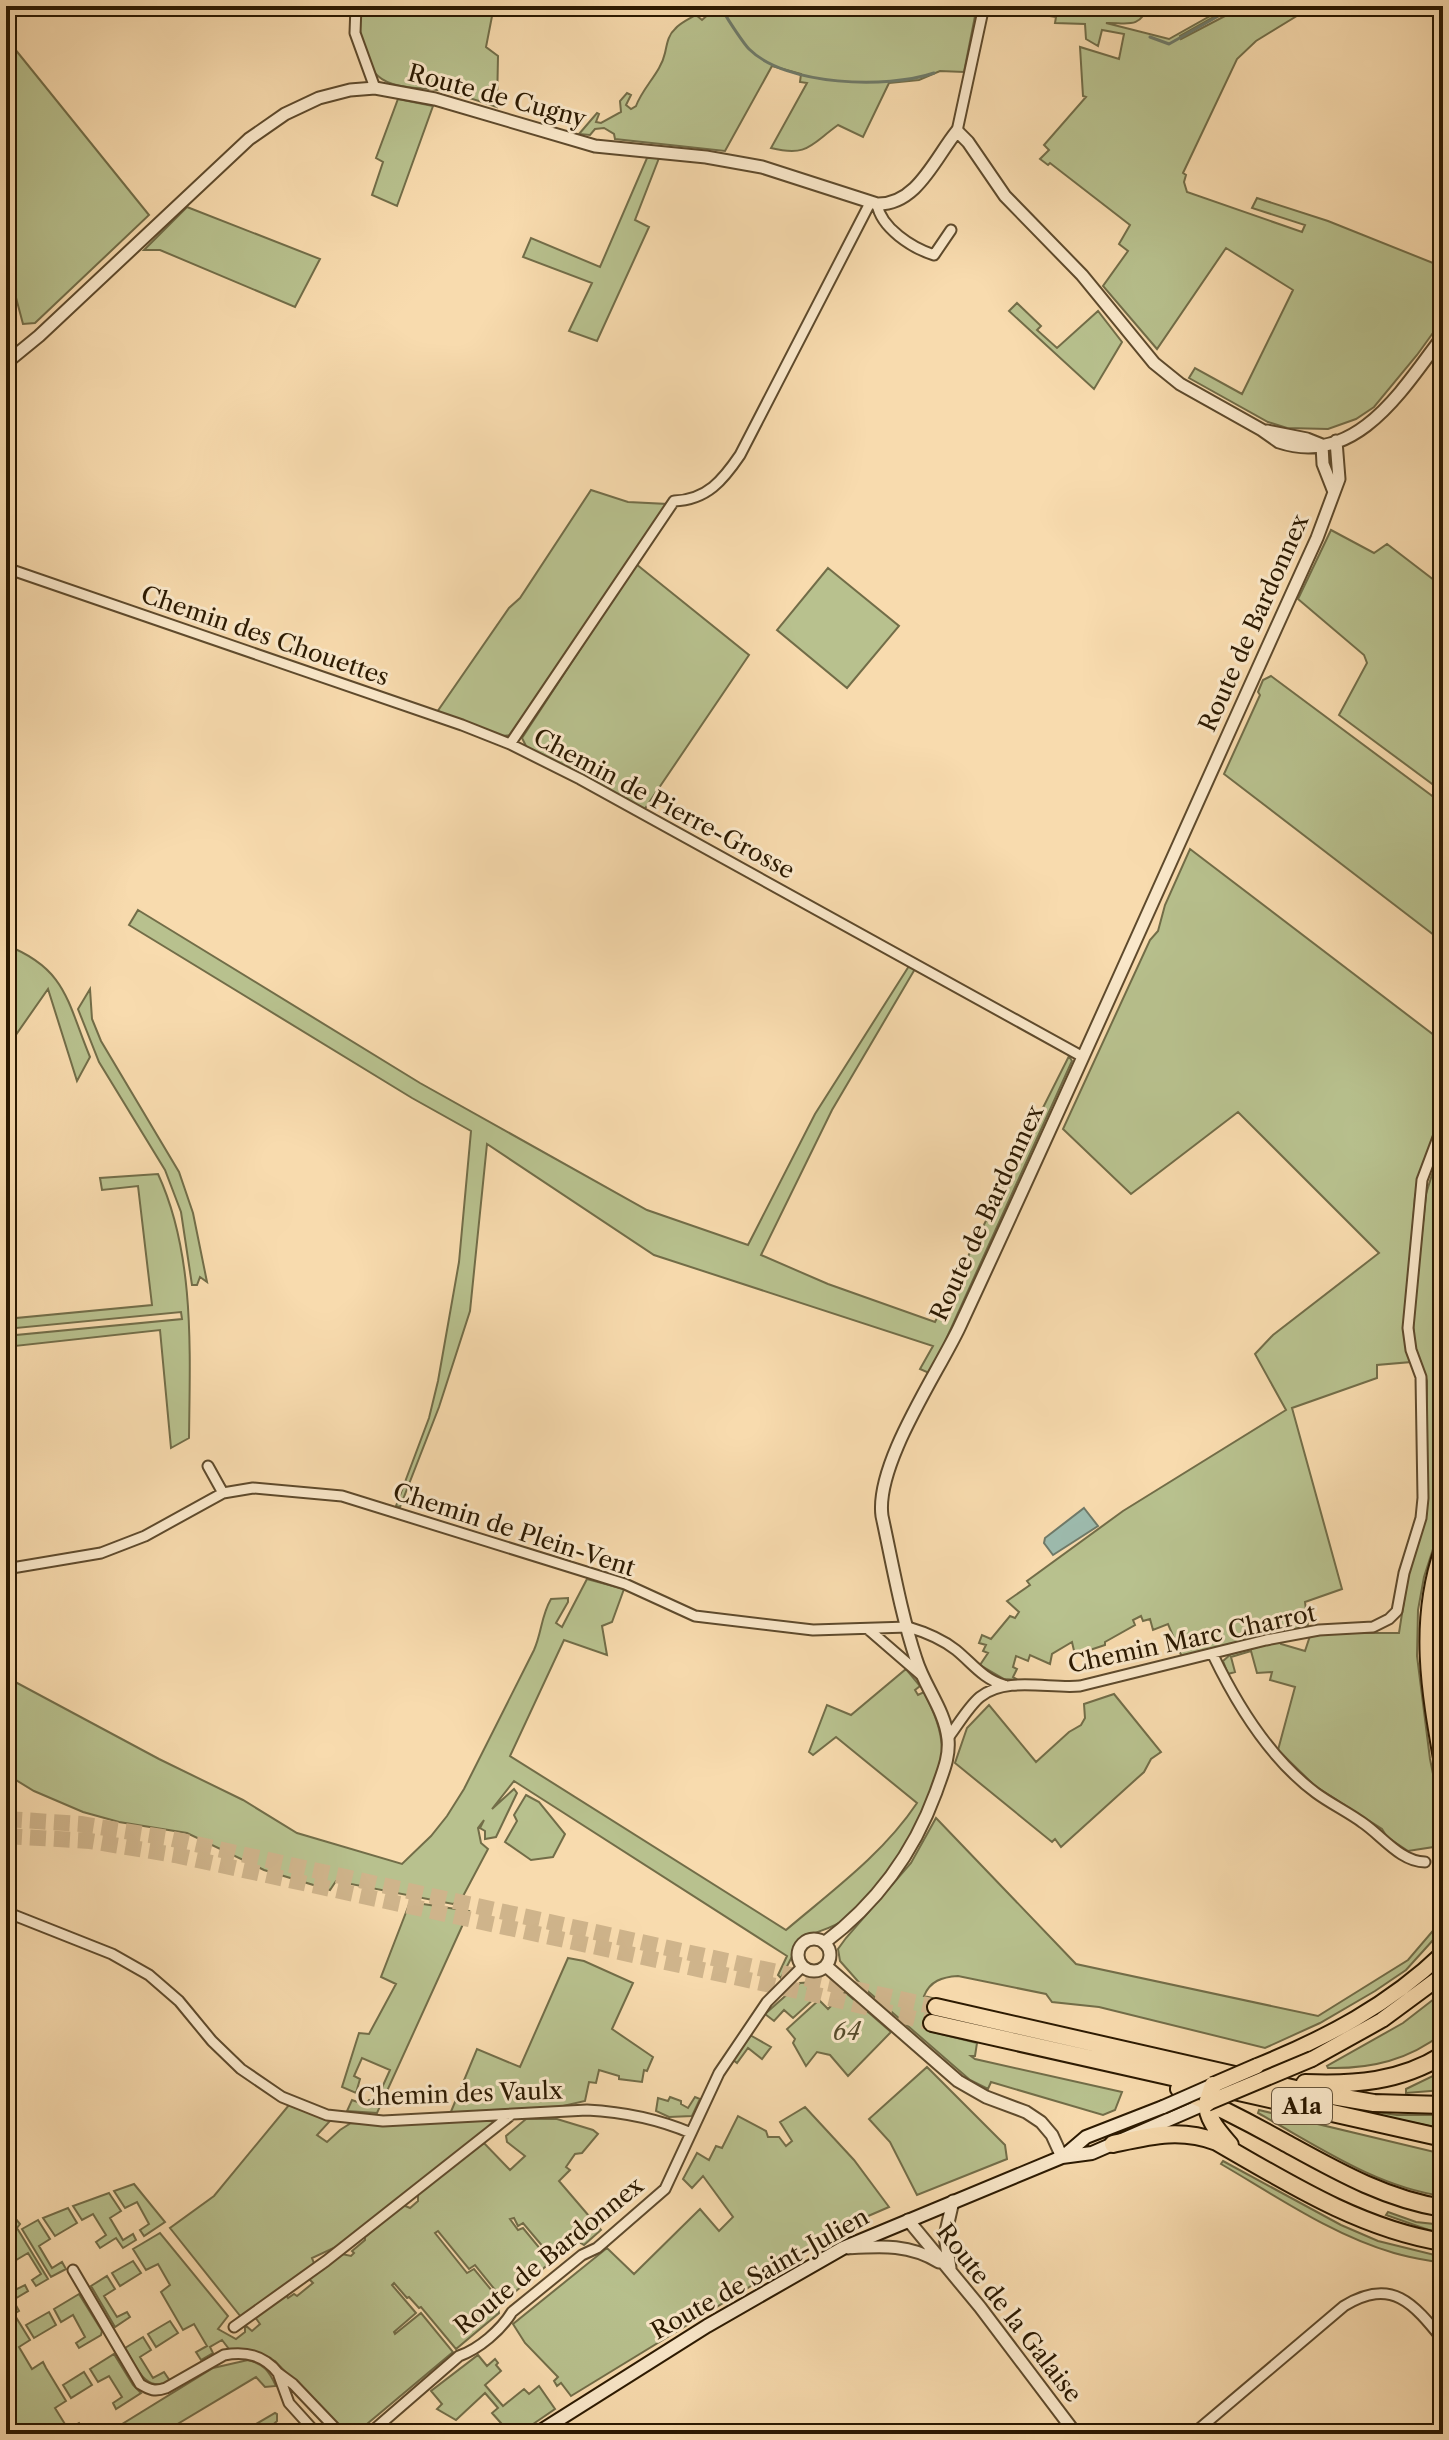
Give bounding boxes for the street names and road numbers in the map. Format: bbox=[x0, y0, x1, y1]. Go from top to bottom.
street label: Route de Cugny bbox=[405, 58, 590, 133]
street label: Route de Bardonnex bbox=[1193, 510, 1315, 736]
street label: Chemin des Chouettes bbox=[137, 579, 393, 692]
street label: Chemin de Pierre-Grosse bbox=[529, 722, 800, 885]
street label: Route de Bardonnex bbox=[924, 1100, 1049, 1325]
street label: Chemin de Plein-Vent bbox=[389, 1477, 640, 1583]
street label: Chemin Marc Charrot bbox=[1065, 1598, 1319, 1679]
street label: Chemin des Vaulx bbox=[357, 2075, 563, 2112]
road number: A1a bbox=[1272, 2088, 1332, 2124]
street label: Route de Bardonnex bbox=[448, 2170, 649, 2341]
street label: Route de Saint-Julien bbox=[646, 2202, 874, 2345]
street label: Route de la Galaise bbox=[931, 2218, 1088, 2408]

